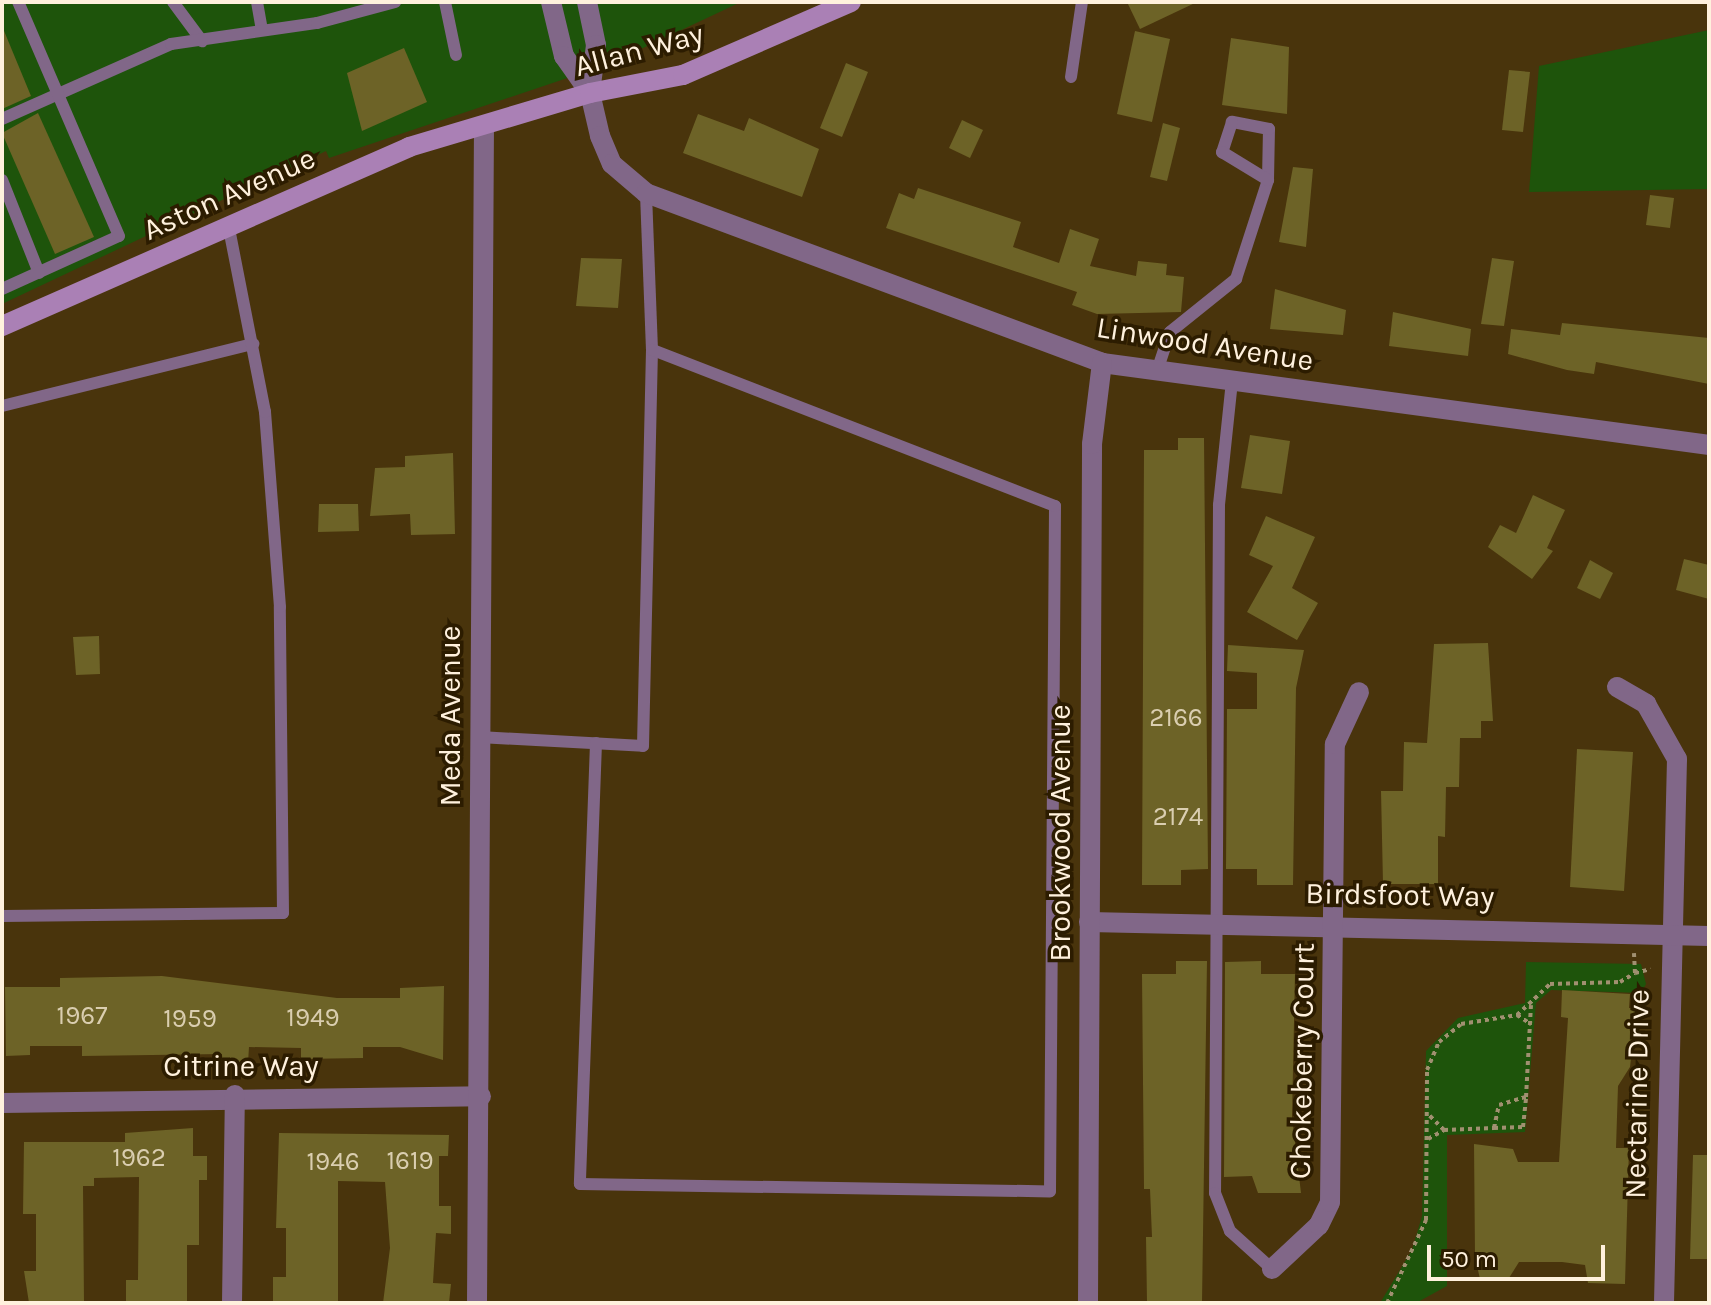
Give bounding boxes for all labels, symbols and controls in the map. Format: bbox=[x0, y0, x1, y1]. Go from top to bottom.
street label: Allan Way bbox=[571, 16, 707, 84]
street label: Aston Avenue bbox=[137, 140, 321, 248]
street label: Linwood Avenue bbox=[1094, 309, 1316, 379]
street label: Meda Avenue bbox=[432, 626, 468, 806]
house number: 2166 bbox=[1149, 702, 1203, 734]
street label: Brookwood Avenue bbox=[1042, 704, 1078, 962]
house number: 2174 bbox=[1153, 801, 1203, 833]
street label: Birdsfoot Way bbox=[1305, 875, 1495, 915]
street label: Chokeberry Court bbox=[1282, 943, 1322, 1179]
street label: Nectarine Drive bbox=[1617, 989, 1657, 1199]
house number: 1967 bbox=[57, 1000, 107, 1032]
house number: 1949 bbox=[286, 1002, 340, 1034]
house number: 1959 bbox=[163, 1003, 217, 1035]
street label: Citrine Way bbox=[163, 1048, 319, 1084]
house number: 1962 bbox=[112, 1142, 166, 1174]
house number: 1619 bbox=[386, 1145, 434, 1177]
house number: 1946 bbox=[306, 1146, 360, 1178]
scale bar bbox=[1431, 1229, 1609, 1279]
text: 50 m bbox=[1441, 1245, 1497, 1273]

